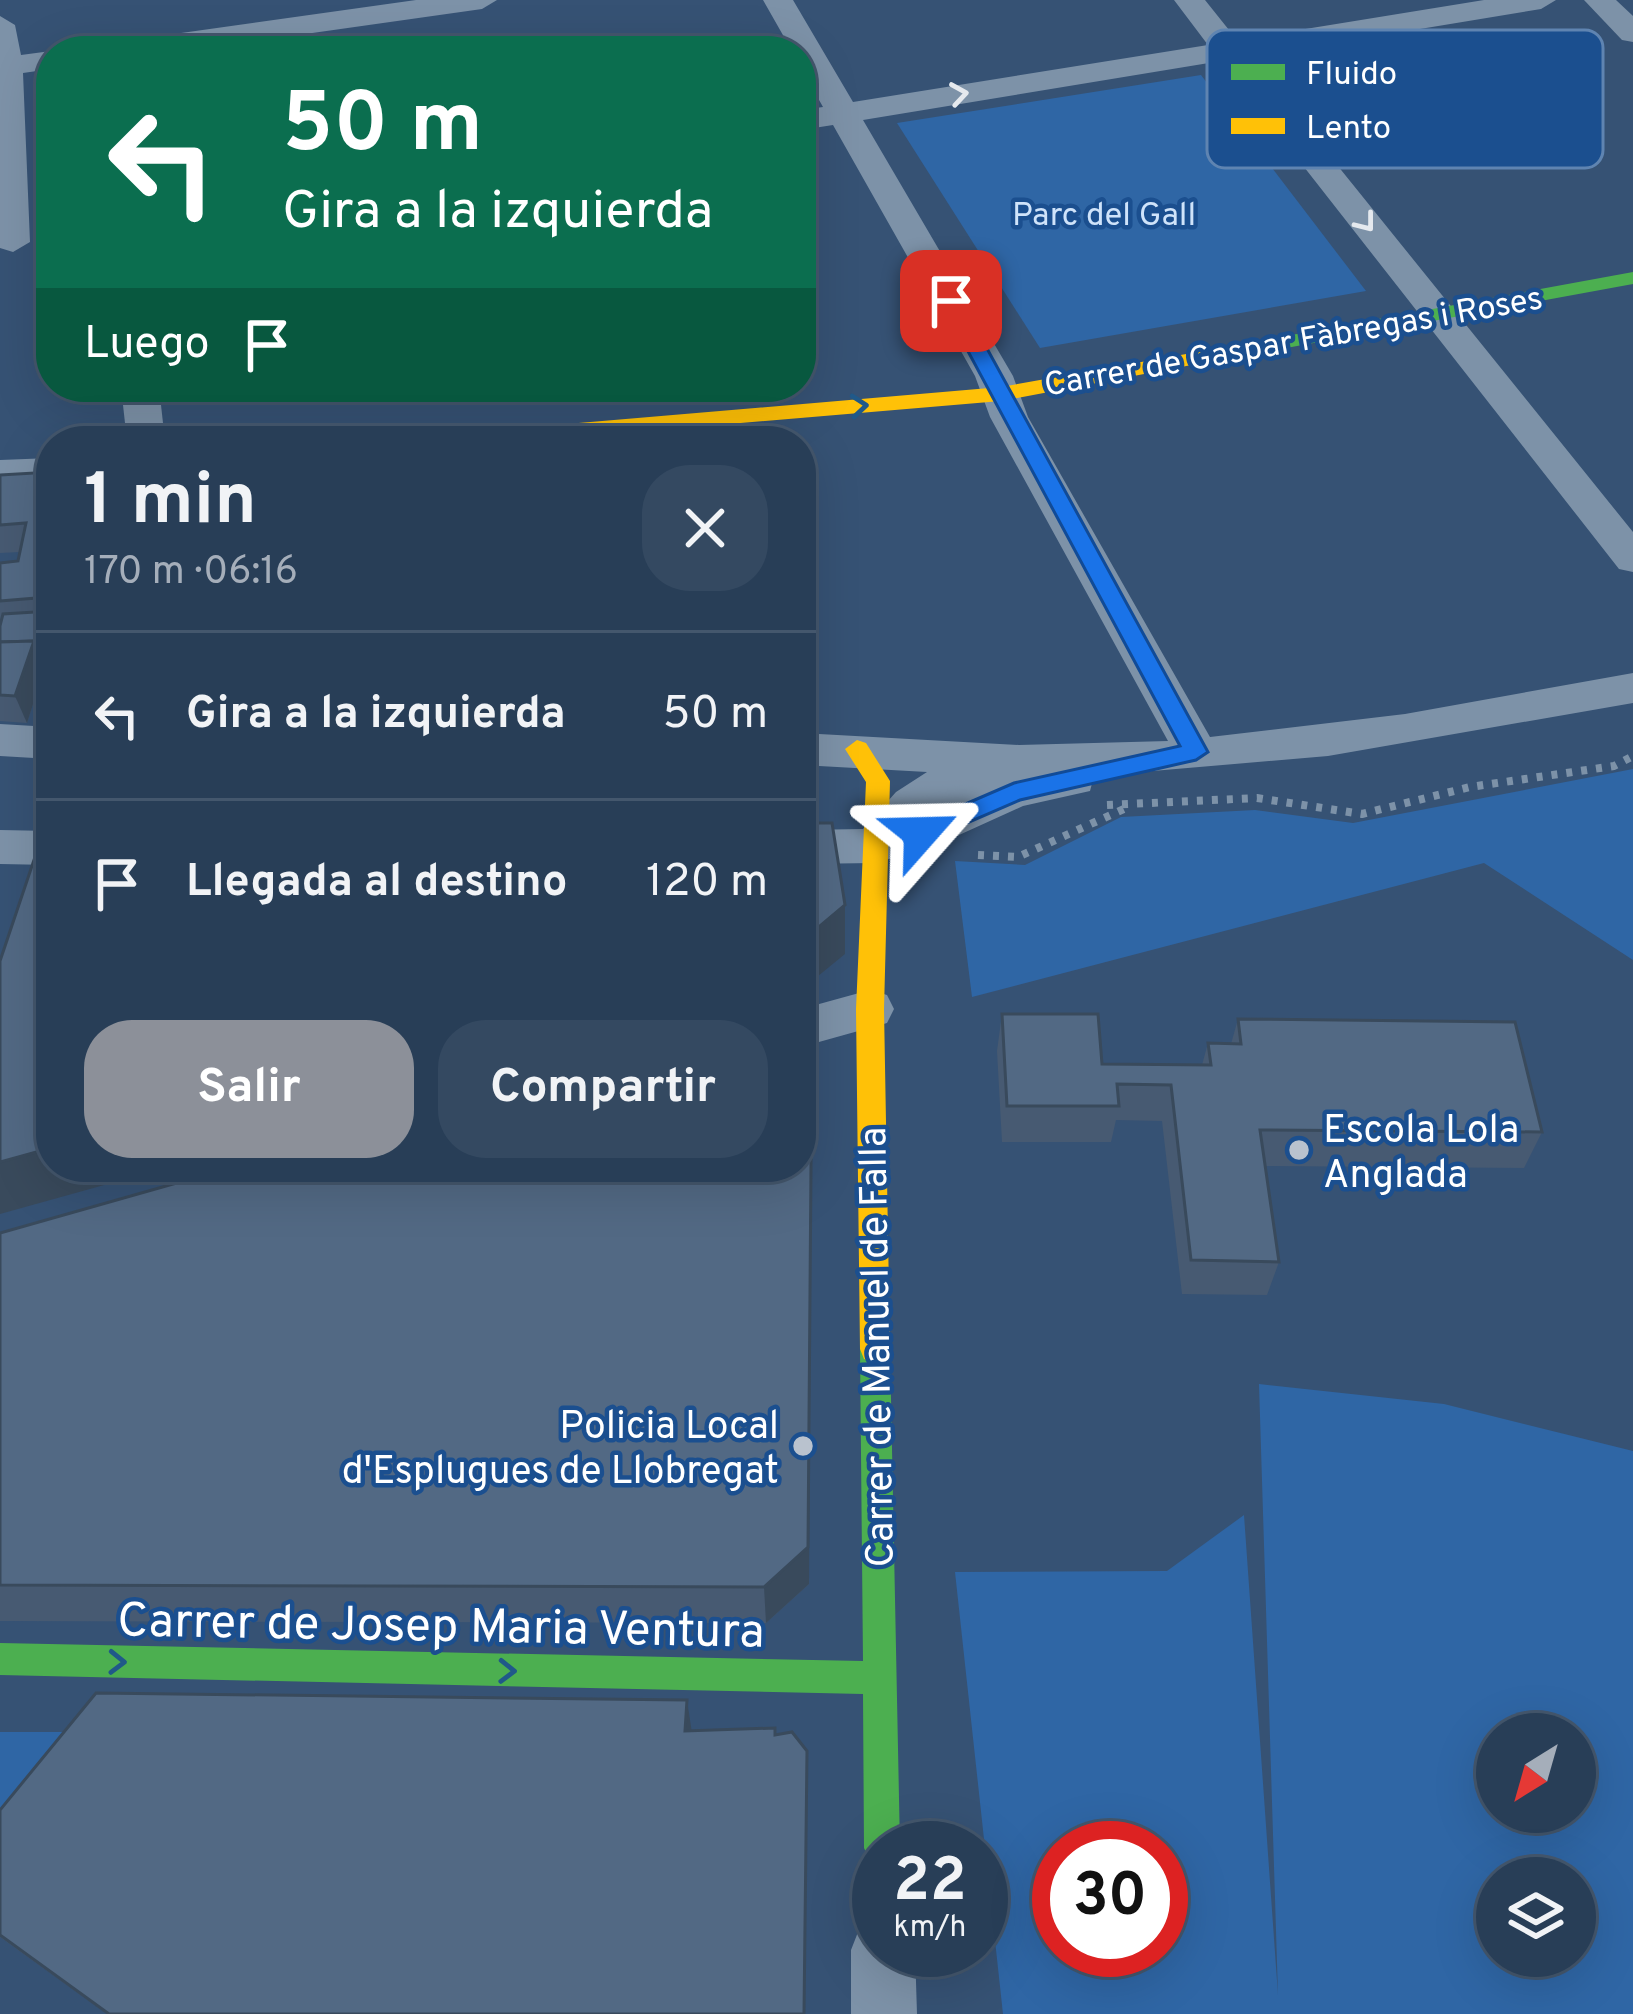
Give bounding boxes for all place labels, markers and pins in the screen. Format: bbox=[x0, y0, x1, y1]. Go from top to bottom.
pin bbox=[900, 250, 1002, 352]
place label: Escola Lola Anglada bbox=[1323, 1108, 1519, 1202]
marker: Escola Lola Anglada bbox=[1286, 1137, 1312, 1163]
place label: Policia Local d'Esplugues de Llobregat bbox=[342, 1404, 779, 1498]
marker: Policia Local d'Esplugues de Llobregat bbox=[790, 1433, 816, 1459]

